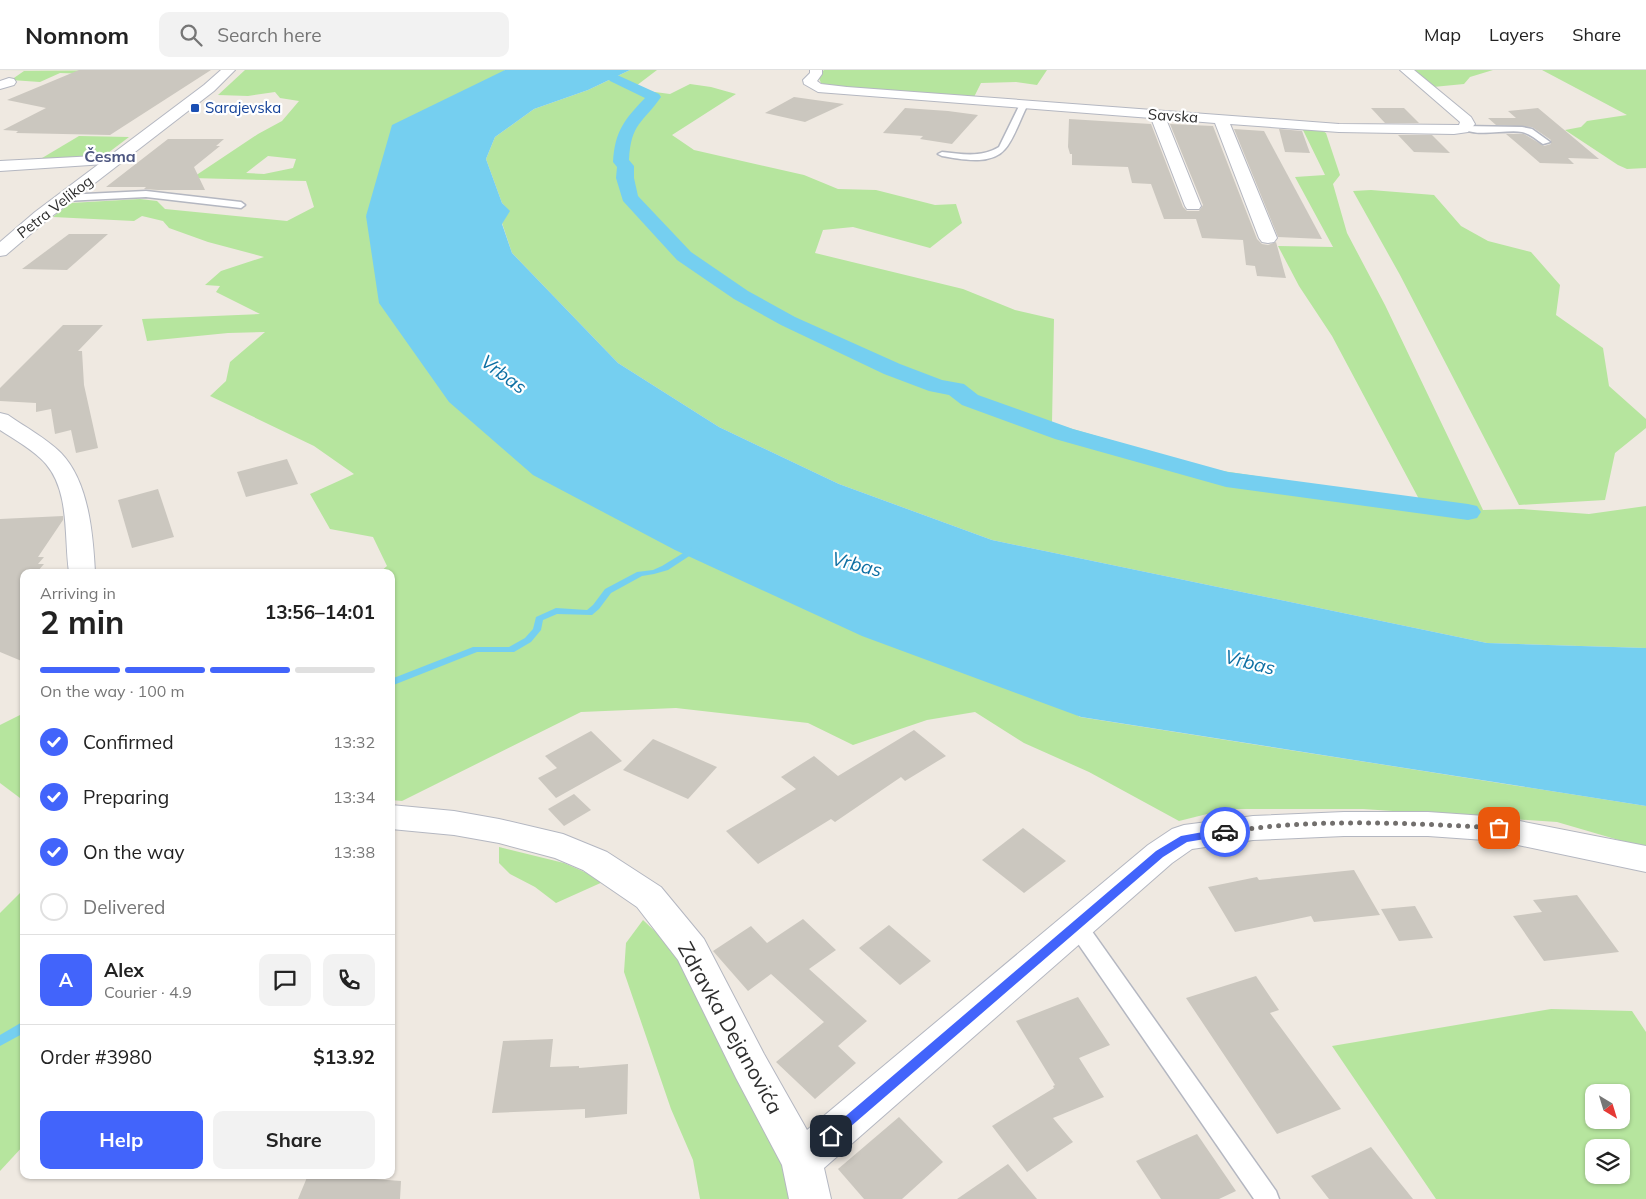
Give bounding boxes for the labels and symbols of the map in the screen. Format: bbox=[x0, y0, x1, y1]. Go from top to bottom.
place label: Sarajevska bbox=[205, 98, 281, 117]
marker: Sarajevska bbox=[189, 102, 201, 114]
street label: Savska bbox=[1147, 104, 1199, 127]
district label: Česma bbox=[84, 146, 136, 166]
street label: Petra Velikog bbox=[13, 171, 96, 242]
water label: Vrbas bbox=[476, 349, 532, 399]
water label: Vrbas bbox=[829, 546, 885, 582]
water label: Vrbas bbox=[1222, 644, 1278, 680]
courier bbox=[1200, 807, 1250, 857]
pin bbox=[1478, 807, 1520, 849]
street label: Zdravka Dejanovića bbox=[673, 937, 789, 1118]
north arrow bbox=[1585, 1084, 1630, 1129]
pin bbox=[810, 1115, 852, 1157]

